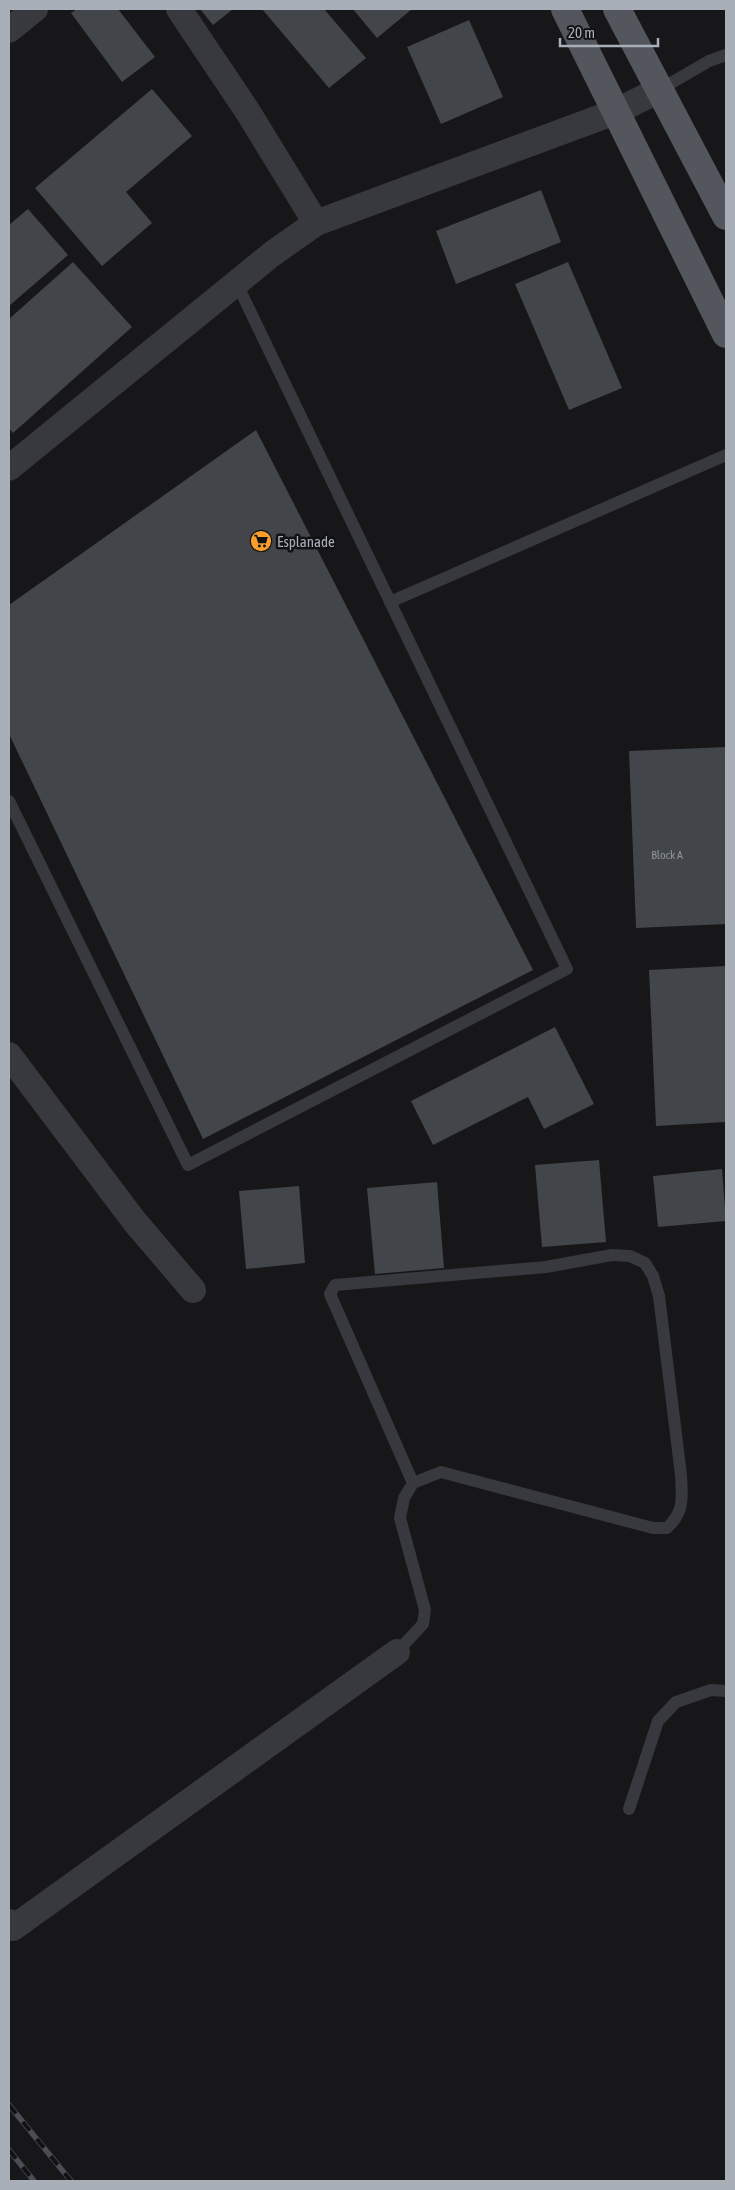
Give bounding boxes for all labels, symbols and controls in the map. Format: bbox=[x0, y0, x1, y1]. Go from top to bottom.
scale bar bbox=[560, 15, 658, 47]
text: 20 m bbox=[568, 24, 595, 41]
supermarket icon: Esplanade bbox=[249, 529, 273, 553]
place label: Esplanade bbox=[277, 533, 335, 550]
house number: Block A bbox=[651, 848, 683, 862]

